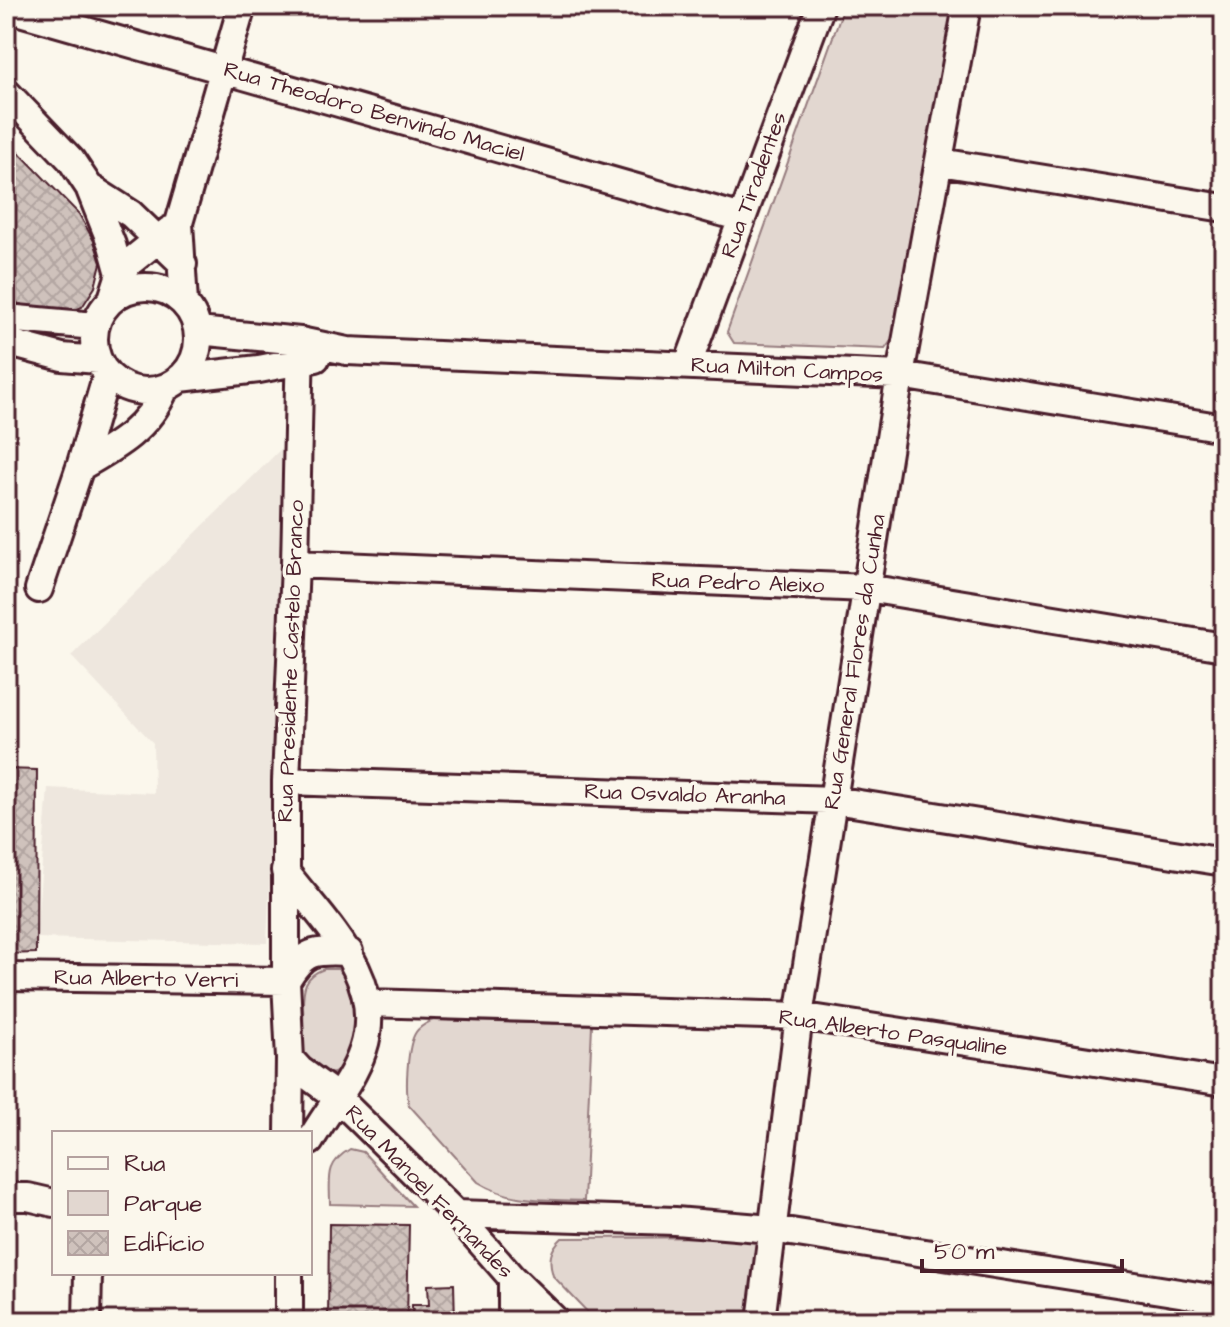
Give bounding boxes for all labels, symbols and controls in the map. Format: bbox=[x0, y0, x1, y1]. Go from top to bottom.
street label: Rua Theodoro Benvindo Maciel bbox=[220, 54, 528, 170]
street label: Rua Tiradentes bbox=[713, 108, 795, 262]
street label: Rua Milton Campos bbox=[690, 349, 884, 391]
street label: Rua Presidente Castelo Branco bbox=[270, 499, 312, 823]
street label: Rua General Flores da Cunha bbox=[816, 512, 894, 812]
street label: Rua Pedro Aleixo bbox=[651, 564, 826, 602]
street label: Rua Osvaldo Aranha bbox=[584, 776, 786, 814]
street label: Rua Alberto Verri bbox=[54, 962, 238, 996]
street label: Rua Alberto Pasqualine bbox=[777, 1002, 1009, 1064]
street label: Rua Manoel Fernandes bbox=[338, 1098, 520, 1286]
legend bbox=[52, 1131, 312, 1275]
text: Rua bbox=[124, 1147, 166, 1181]
text: Parque bbox=[124, 1187, 202, 1221]
scale bar bbox=[922, 1223, 1122, 1273]
text: Edifício bbox=[124, 1227, 205, 1261]
text: 50 m bbox=[934, 1235, 995, 1269]

